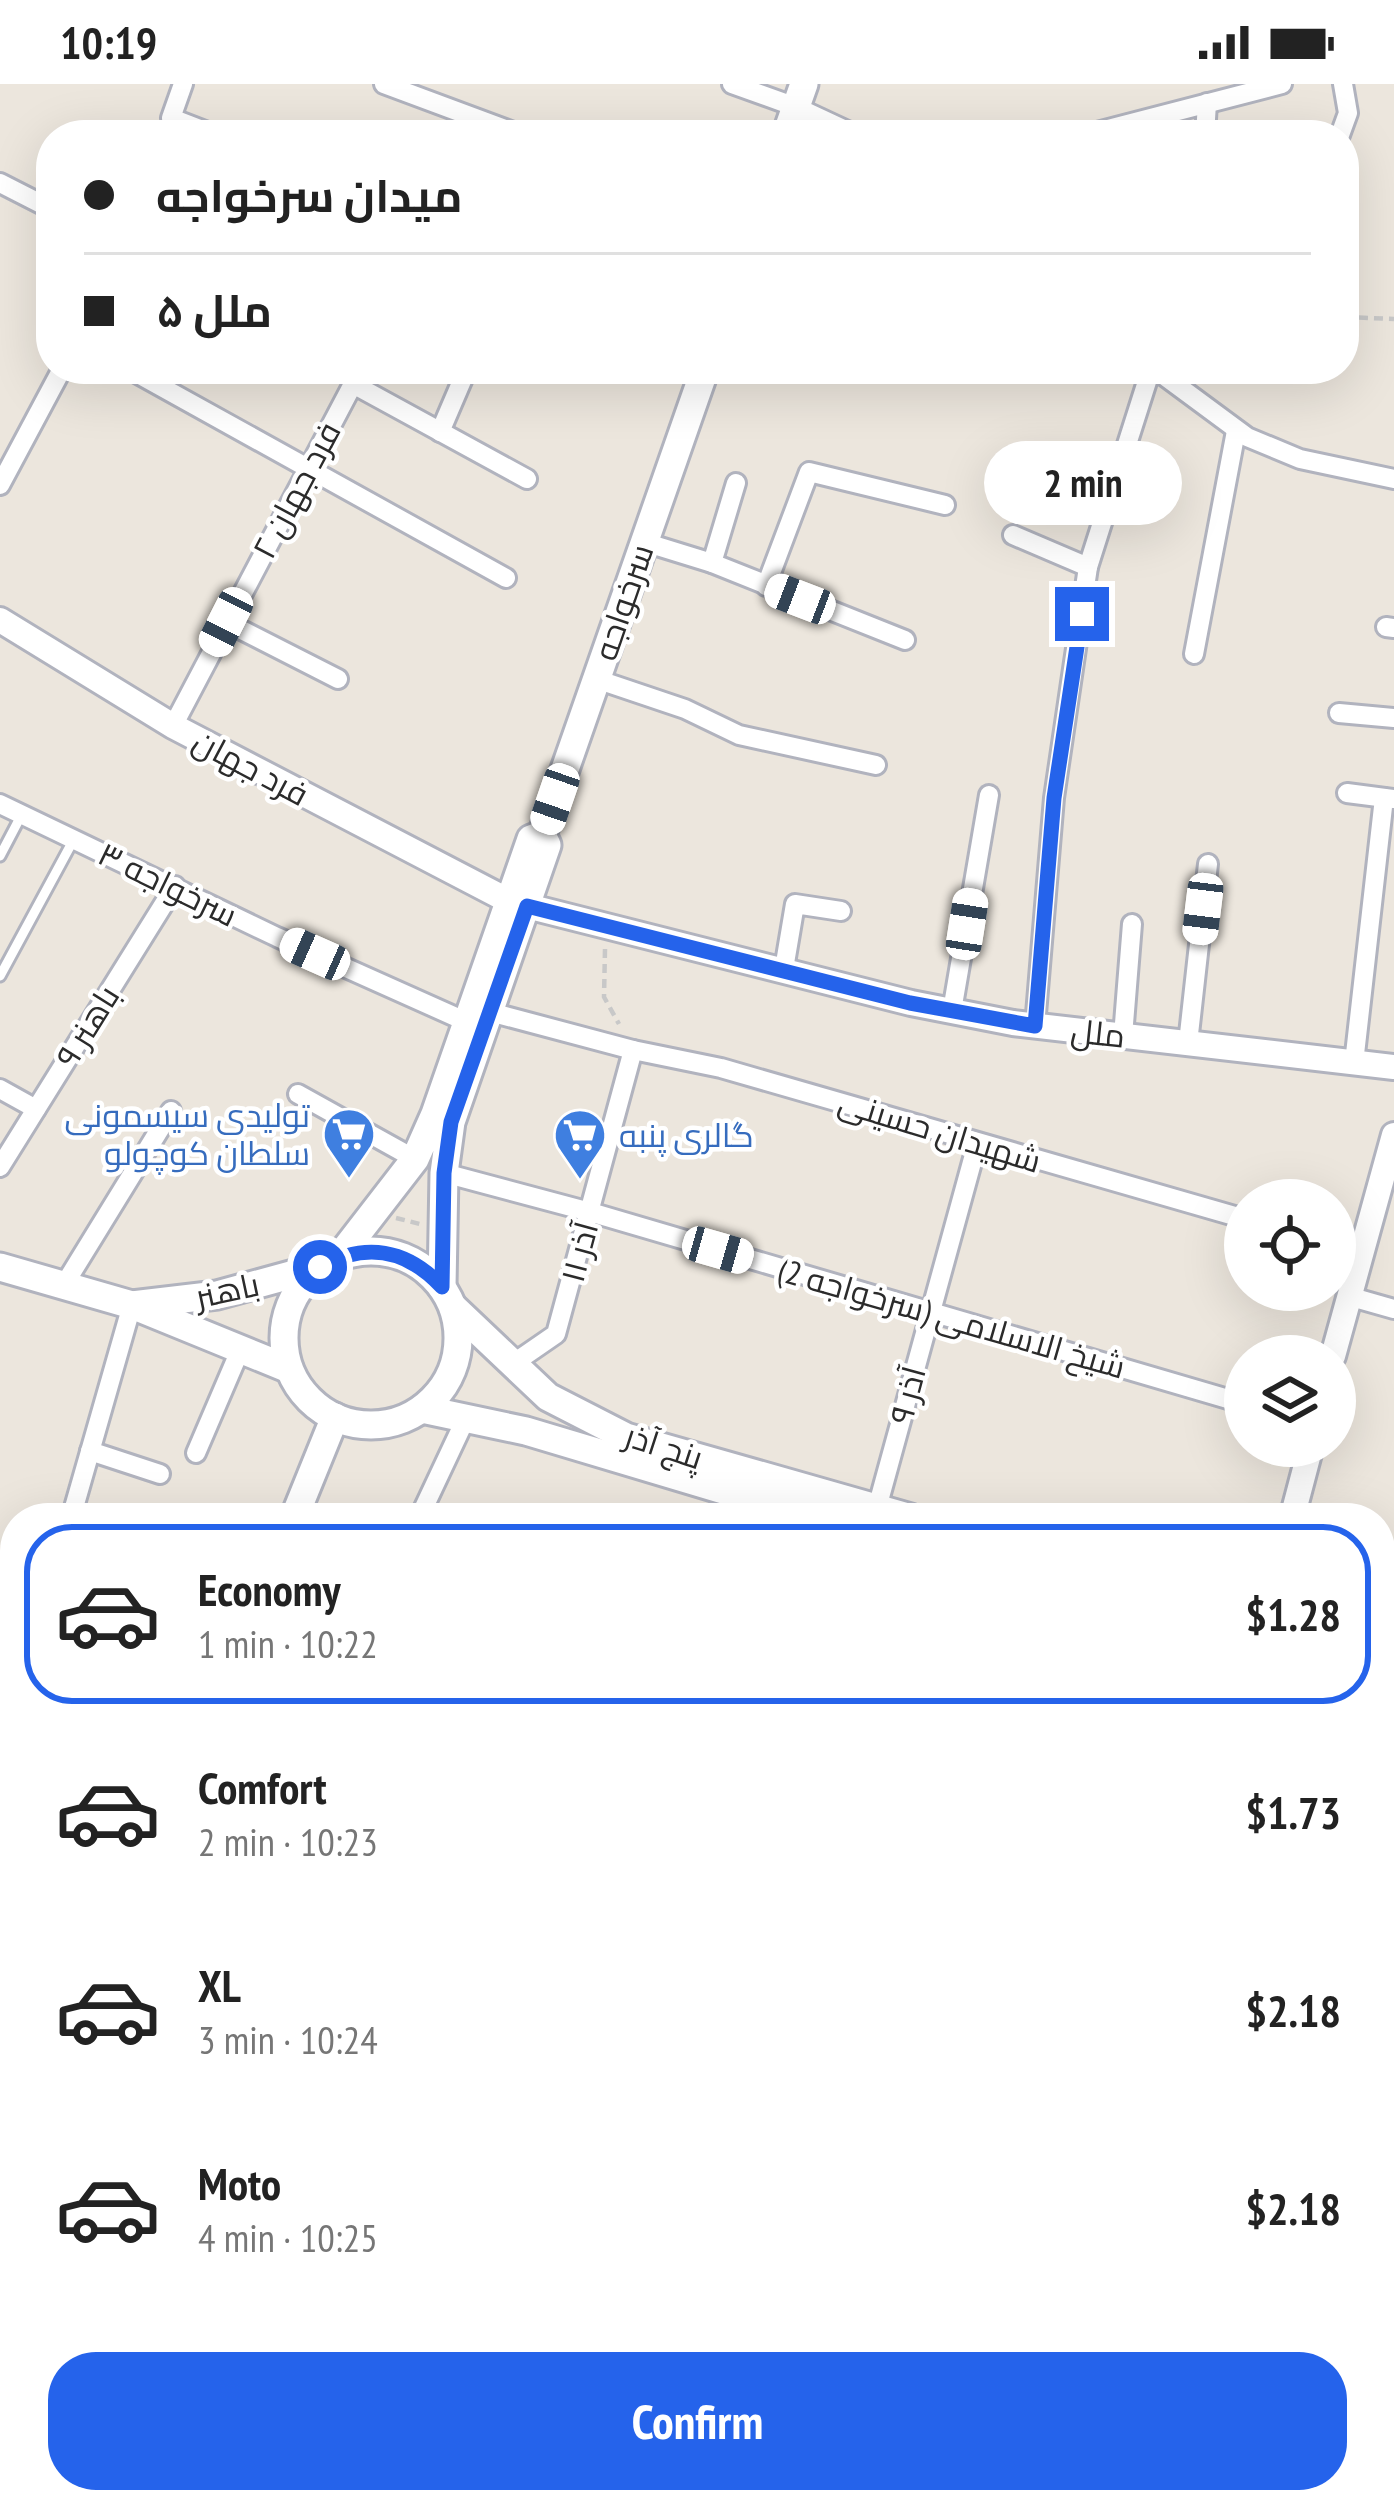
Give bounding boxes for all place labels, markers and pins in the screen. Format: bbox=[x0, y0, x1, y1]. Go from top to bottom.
place label: تولیدی سیسمونی سلطان کوچولو bbox=[64, 1093, 310, 1175]
supermarket icon: تولیدی سیسمونی سلطان کوچولو bbox=[321, 1106, 377, 1180]
supermarket icon: گالری پنبه bbox=[552, 1107, 608, 1181]
place label: گالری پنبه bbox=[619, 1113, 754, 1157]

